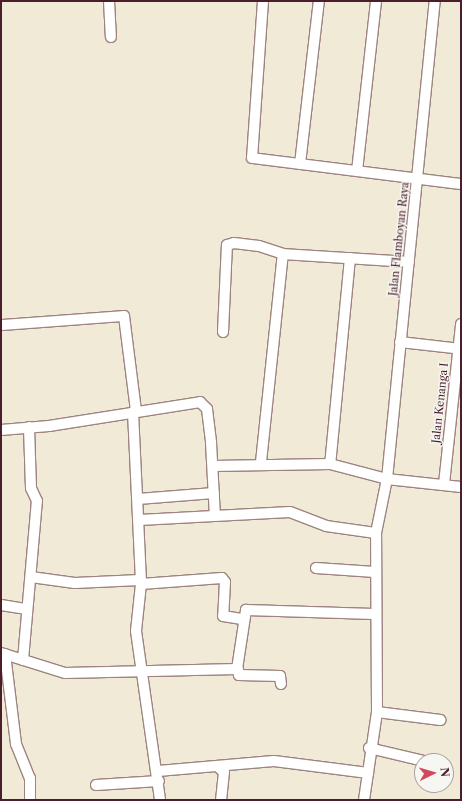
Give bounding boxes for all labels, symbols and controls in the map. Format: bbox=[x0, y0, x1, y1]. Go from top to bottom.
street label: Jalan Flamboyan Raya bbox=[386, 181, 412, 297]
street label: Jalan Kenanga I bbox=[429, 362, 451, 444]
north arrow bbox=[414, 753, 454, 793]
text: N bbox=[438, 767, 452, 777]

